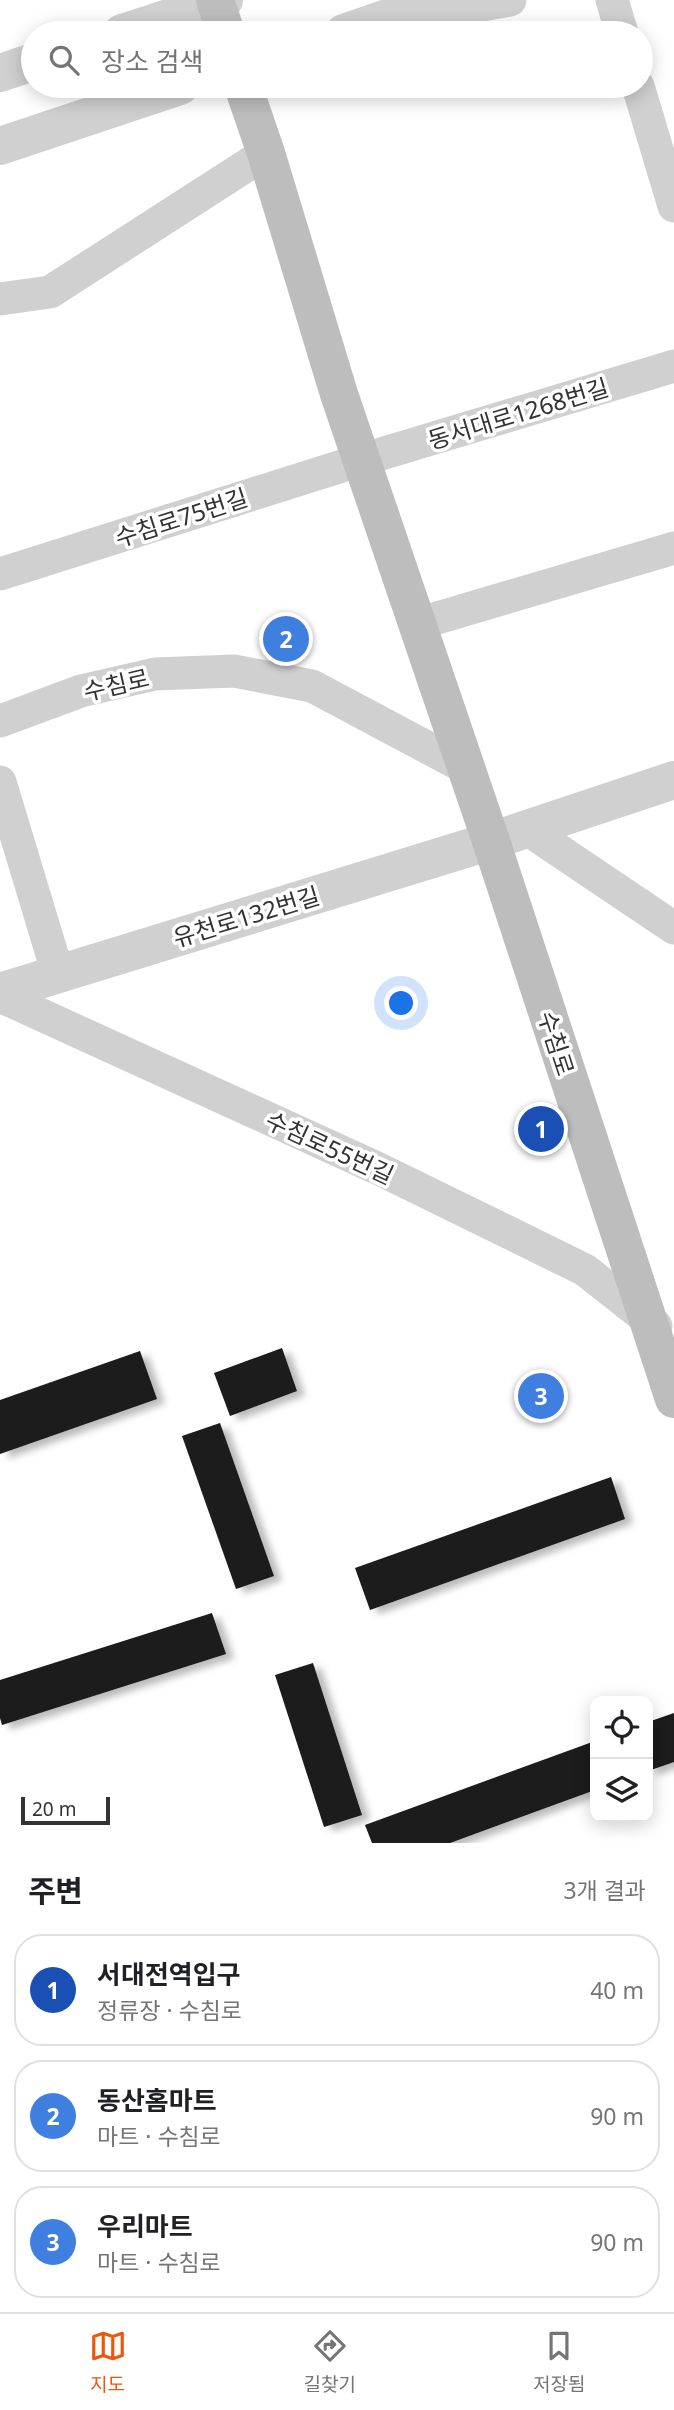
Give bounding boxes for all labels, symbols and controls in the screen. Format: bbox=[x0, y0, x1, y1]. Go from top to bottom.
search box bbox=[21, 21, 653, 98]
icon: search bbox=[45, 41, 83, 79]
text: 장소 검색 bbox=[101, 43, 203, 79]
street label: 동서대로1268번길 bbox=[424, 370, 612, 456]
street label: 수침로75번길 bbox=[110, 480, 252, 554]
pin: 2 bbox=[263, 613, 309, 665]
street label: 수침로 bbox=[80, 660, 152, 708]
street label: 유천로132번길 bbox=[169, 878, 323, 954]
your location bbox=[384, 986, 418, 1020]
street label: 수침로 bbox=[531, 1006, 583, 1080]
street label: 수침로55번길 bbox=[261, 1103, 399, 1191]
pin: 1 bbox=[518, 1103, 564, 1155]
pin: 3 bbox=[518, 1370, 564, 1422]
map controls bbox=[590, 1696, 653, 1822]
button: locate bbox=[590, 1696, 653, 1759]
button: layers bbox=[590, 1759, 653, 1822]
scale bar bbox=[21, 1794, 110, 1826]
text: 20 m bbox=[32, 1796, 76, 1822]
text: 주변 bbox=[28, 1870, 83, 1911]
text: 3개 결과 bbox=[563, 1874, 646, 1906]
text: 서대전역입구 bbox=[97, 1956, 241, 1992]
text: 1 bbox=[46, 1974, 60, 2006]
text: 40 m bbox=[590, 1974, 644, 2006]
text: 정류장 · 수침로 bbox=[97, 1994, 242, 2026]
text: 동산홈마트 bbox=[97, 2082, 217, 2118]
text: 2 bbox=[46, 2100, 60, 2132]
text: 90 m bbox=[590, 2100, 644, 2132]
text: 마트 · 수침로 bbox=[97, 2120, 221, 2152]
text: 우리마트 bbox=[97, 2208, 193, 2244]
text: 3 bbox=[46, 2226, 60, 2258]
text: 90 m bbox=[590, 2226, 644, 2258]
text: 마트 · 수침로 bbox=[97, 2246, 221, 2278]
tab: 지도 bbox=[89, 2327, 127, 2397]
tab: 길찾기 bbox=[304, 2327, 356, 2397]
tab: 저장됨 bbox=[533, 2327, 585, 2397]

